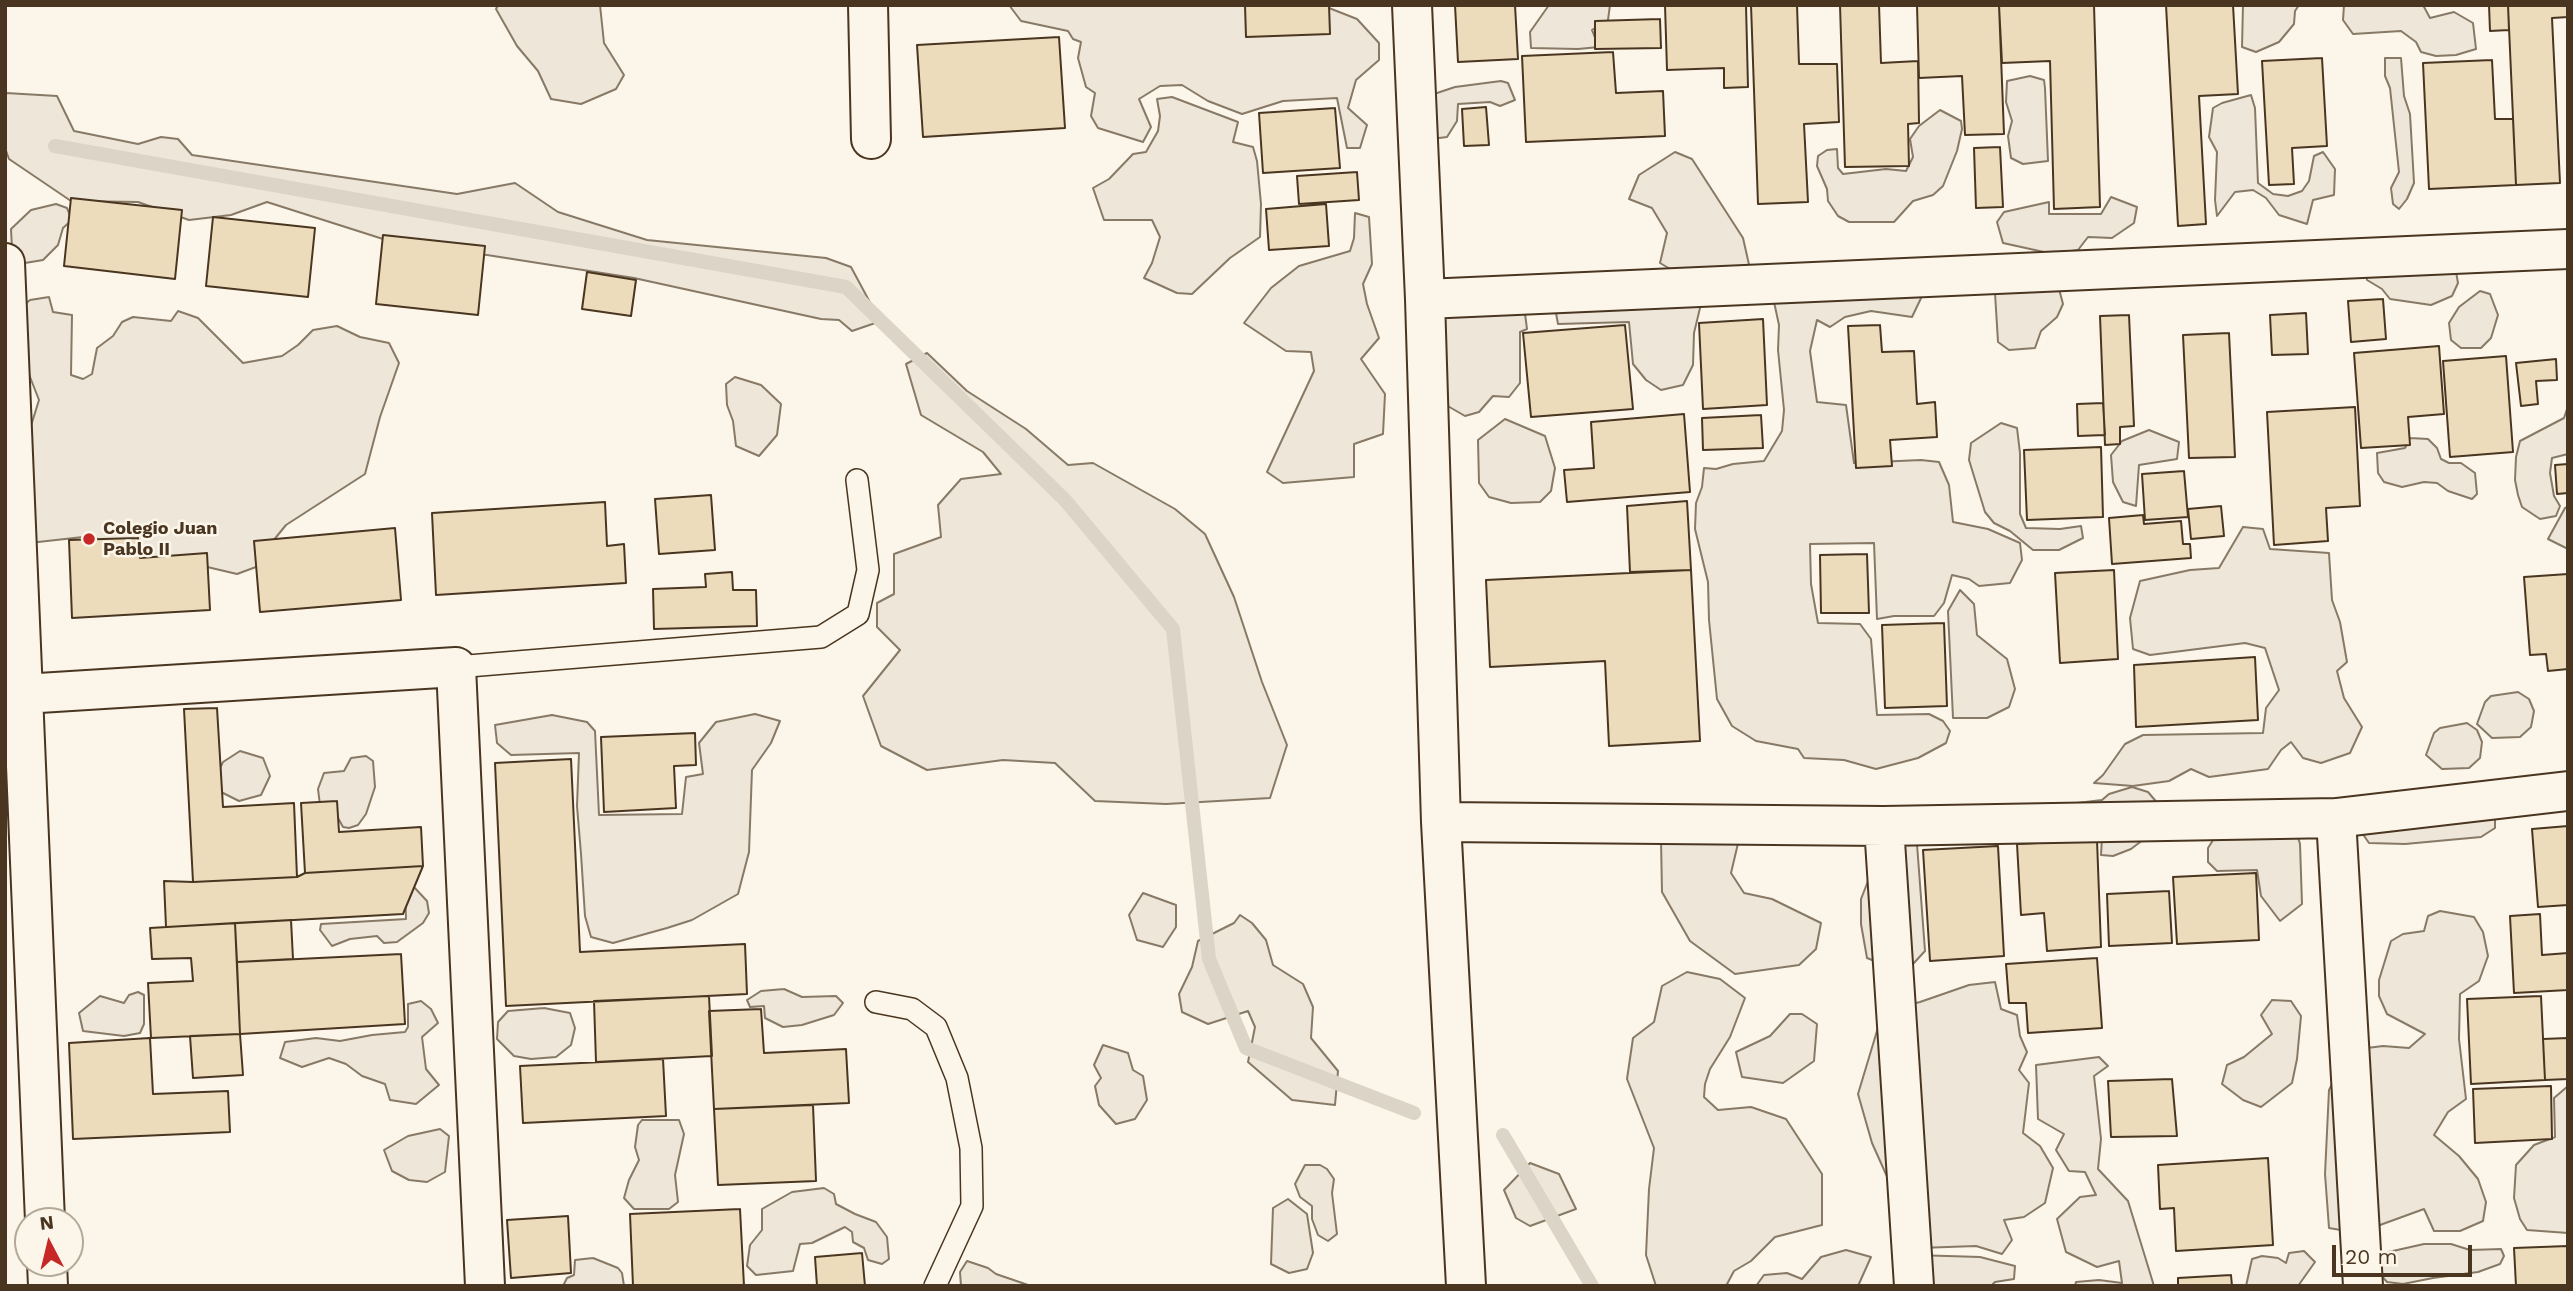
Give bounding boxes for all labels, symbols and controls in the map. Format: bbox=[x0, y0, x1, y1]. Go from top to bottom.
place label: Colegio Juan Pablo II bbox=[103, 518, 217, 560]
marker: Colegio Juan Pablo II bbox=[81, 531, 97, 547]
north arrow bbox=[14, 1207, 84, 1277]
text: N bbox=[38, 1210, 55, 1235]
scale bar bbox=[2335, 1232, 2475, 1276]
text: 20 m bbox=[2345, 1244, 2397, 1269]

